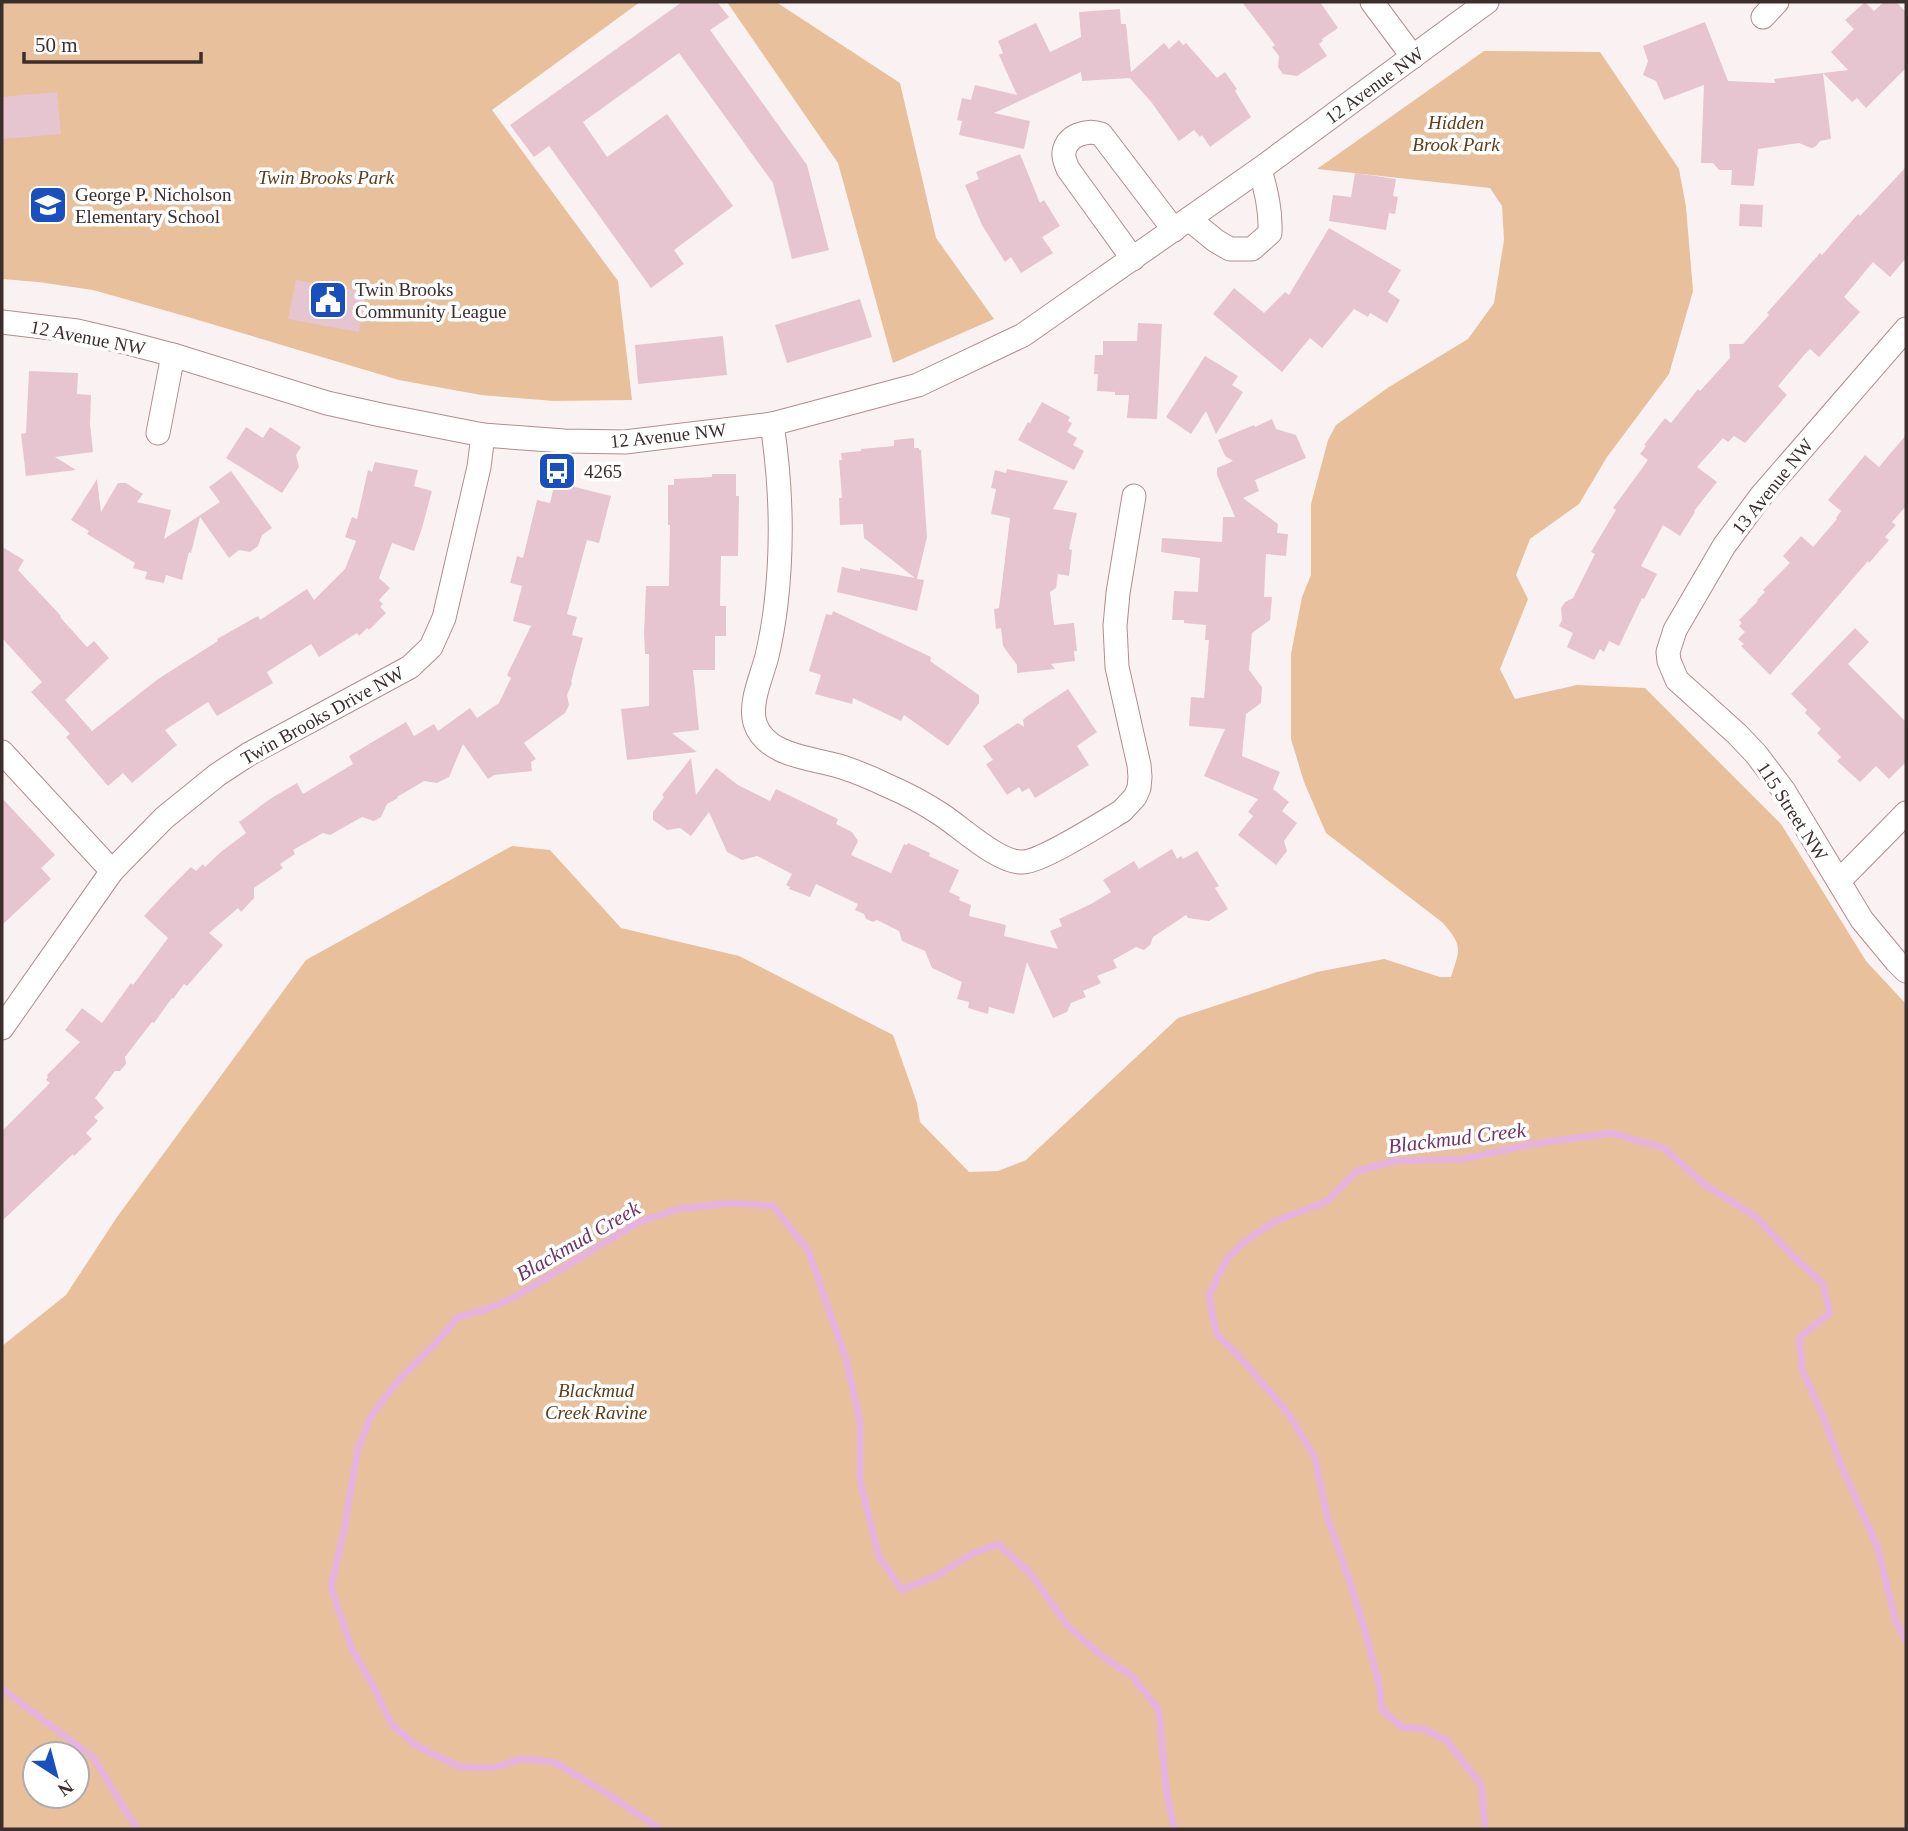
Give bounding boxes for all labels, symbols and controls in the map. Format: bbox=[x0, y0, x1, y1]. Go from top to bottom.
scale bar bbox=[24, 21, 201, 65]
text: 50 m bbox=[35, 33, 78, 57]
street label: 12 Avenue NW bbox=[1321, 43, 1428, 128]
park label: Hidden Brook Park bbox=[1412, 112, 1500, 155]
park label: Twin Brooks Park bbox=[258, 167, 395, 188]
school or university icon: George P. Nicholson Elementary School bbox=[27, 184, 69, 226]
place label: George P. Nicholson Elementary School bbox=[75, 184, 232, 227]
public building icon: Twin Brooks Community League bbox=[307, 279, 349, 321]
place label: Twin Brooks Community League bbox=[355, 279, 506, 322]
street label: 12 Avenue NW bbox=[29, 316, 147, 359]
street label: 12 Avenue NW bbox=[609, 419, 727, 452]
street label: 13 Avenue NW bbox=[1727, 434, 1817, 538]
bus stop icon: 4265 bbox=[536, 450, 578, 492]
place label: 4265 bbox=[584, 461, 622, 482]
street label: Twin Brooks Drive NW bbox=[237, 662, 407, 769]
street label: 115 Street NW bbox=[1753, 758, 1832, 865]
water label: Blackmud Creek bbox=[1387, 1118, 1528, 1158]
water label: Blackmud Creek bbox=[512, 1196, 645, 1286]
park label: Blackmud Creek Ravine bbox=[545, 1380, 647, 1423]
north arrow bbox=[21, 1740, 91, 1810]
text: N bbox=[54, 1776, 77, 1801]

